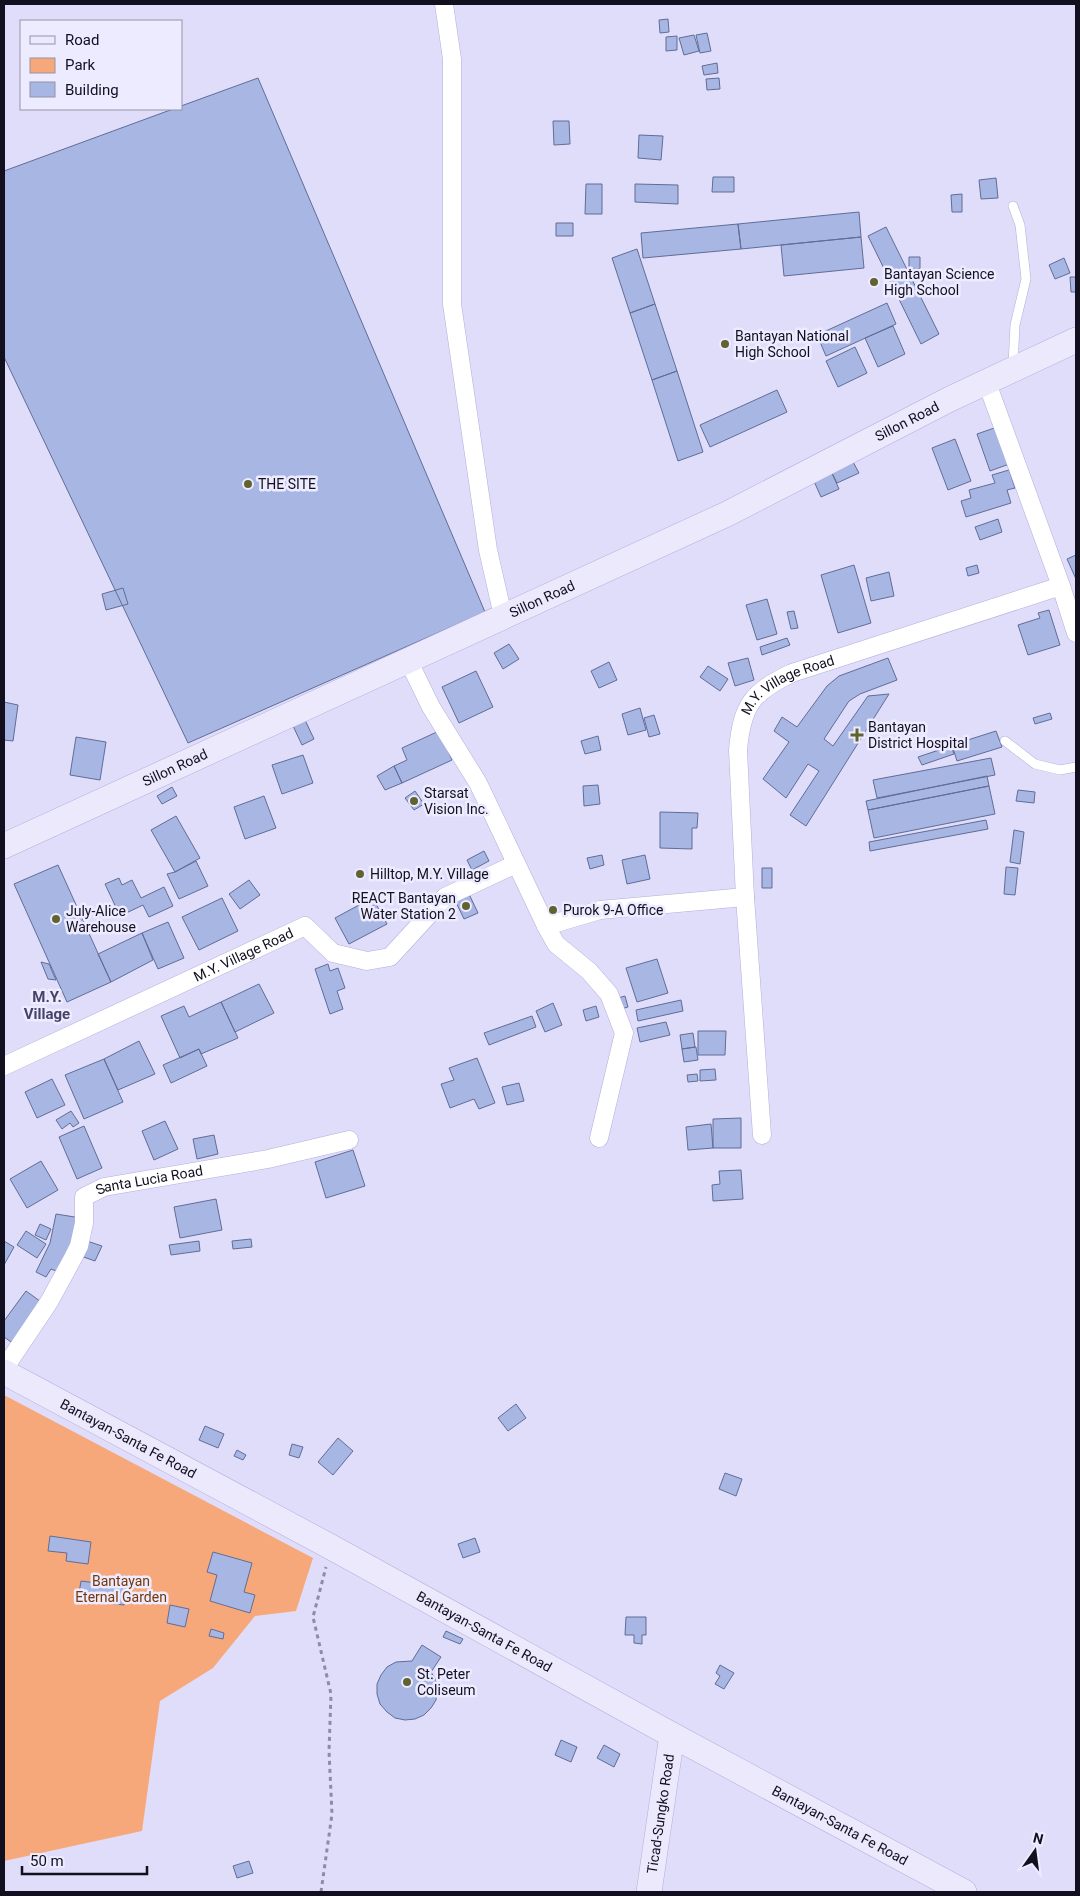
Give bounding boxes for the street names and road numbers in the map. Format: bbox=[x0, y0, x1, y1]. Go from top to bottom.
street label: Sillon Road bbox=[872, 398, 942, 444]
street label: Sillon Road bbox=[507, 577, 577, 621]
street label: M.Y. Village Road bbox=[738, 652, 836, 717]
street label: Sillon Road bbox=[140, 746, 210, 789]
street label: M.Y. Village Road bbox=[191, 925, 296, 985]
street label: Santa Lucia Road bbox=[93, 1162, 204, 1198]
street label: Bantayan-Santa Fe Road bbox=[58, 1396, 199, 1481]
street label: Bantayan-Santa Fe Road bbox=[414, 1588, 555, 1675]
street label: Ticad-Sungko Road bbox=[644, 1753, 677, 1875]
street label: Bantayan-Santa Fe Road bbox=[769, 1782, 911, 1868]

